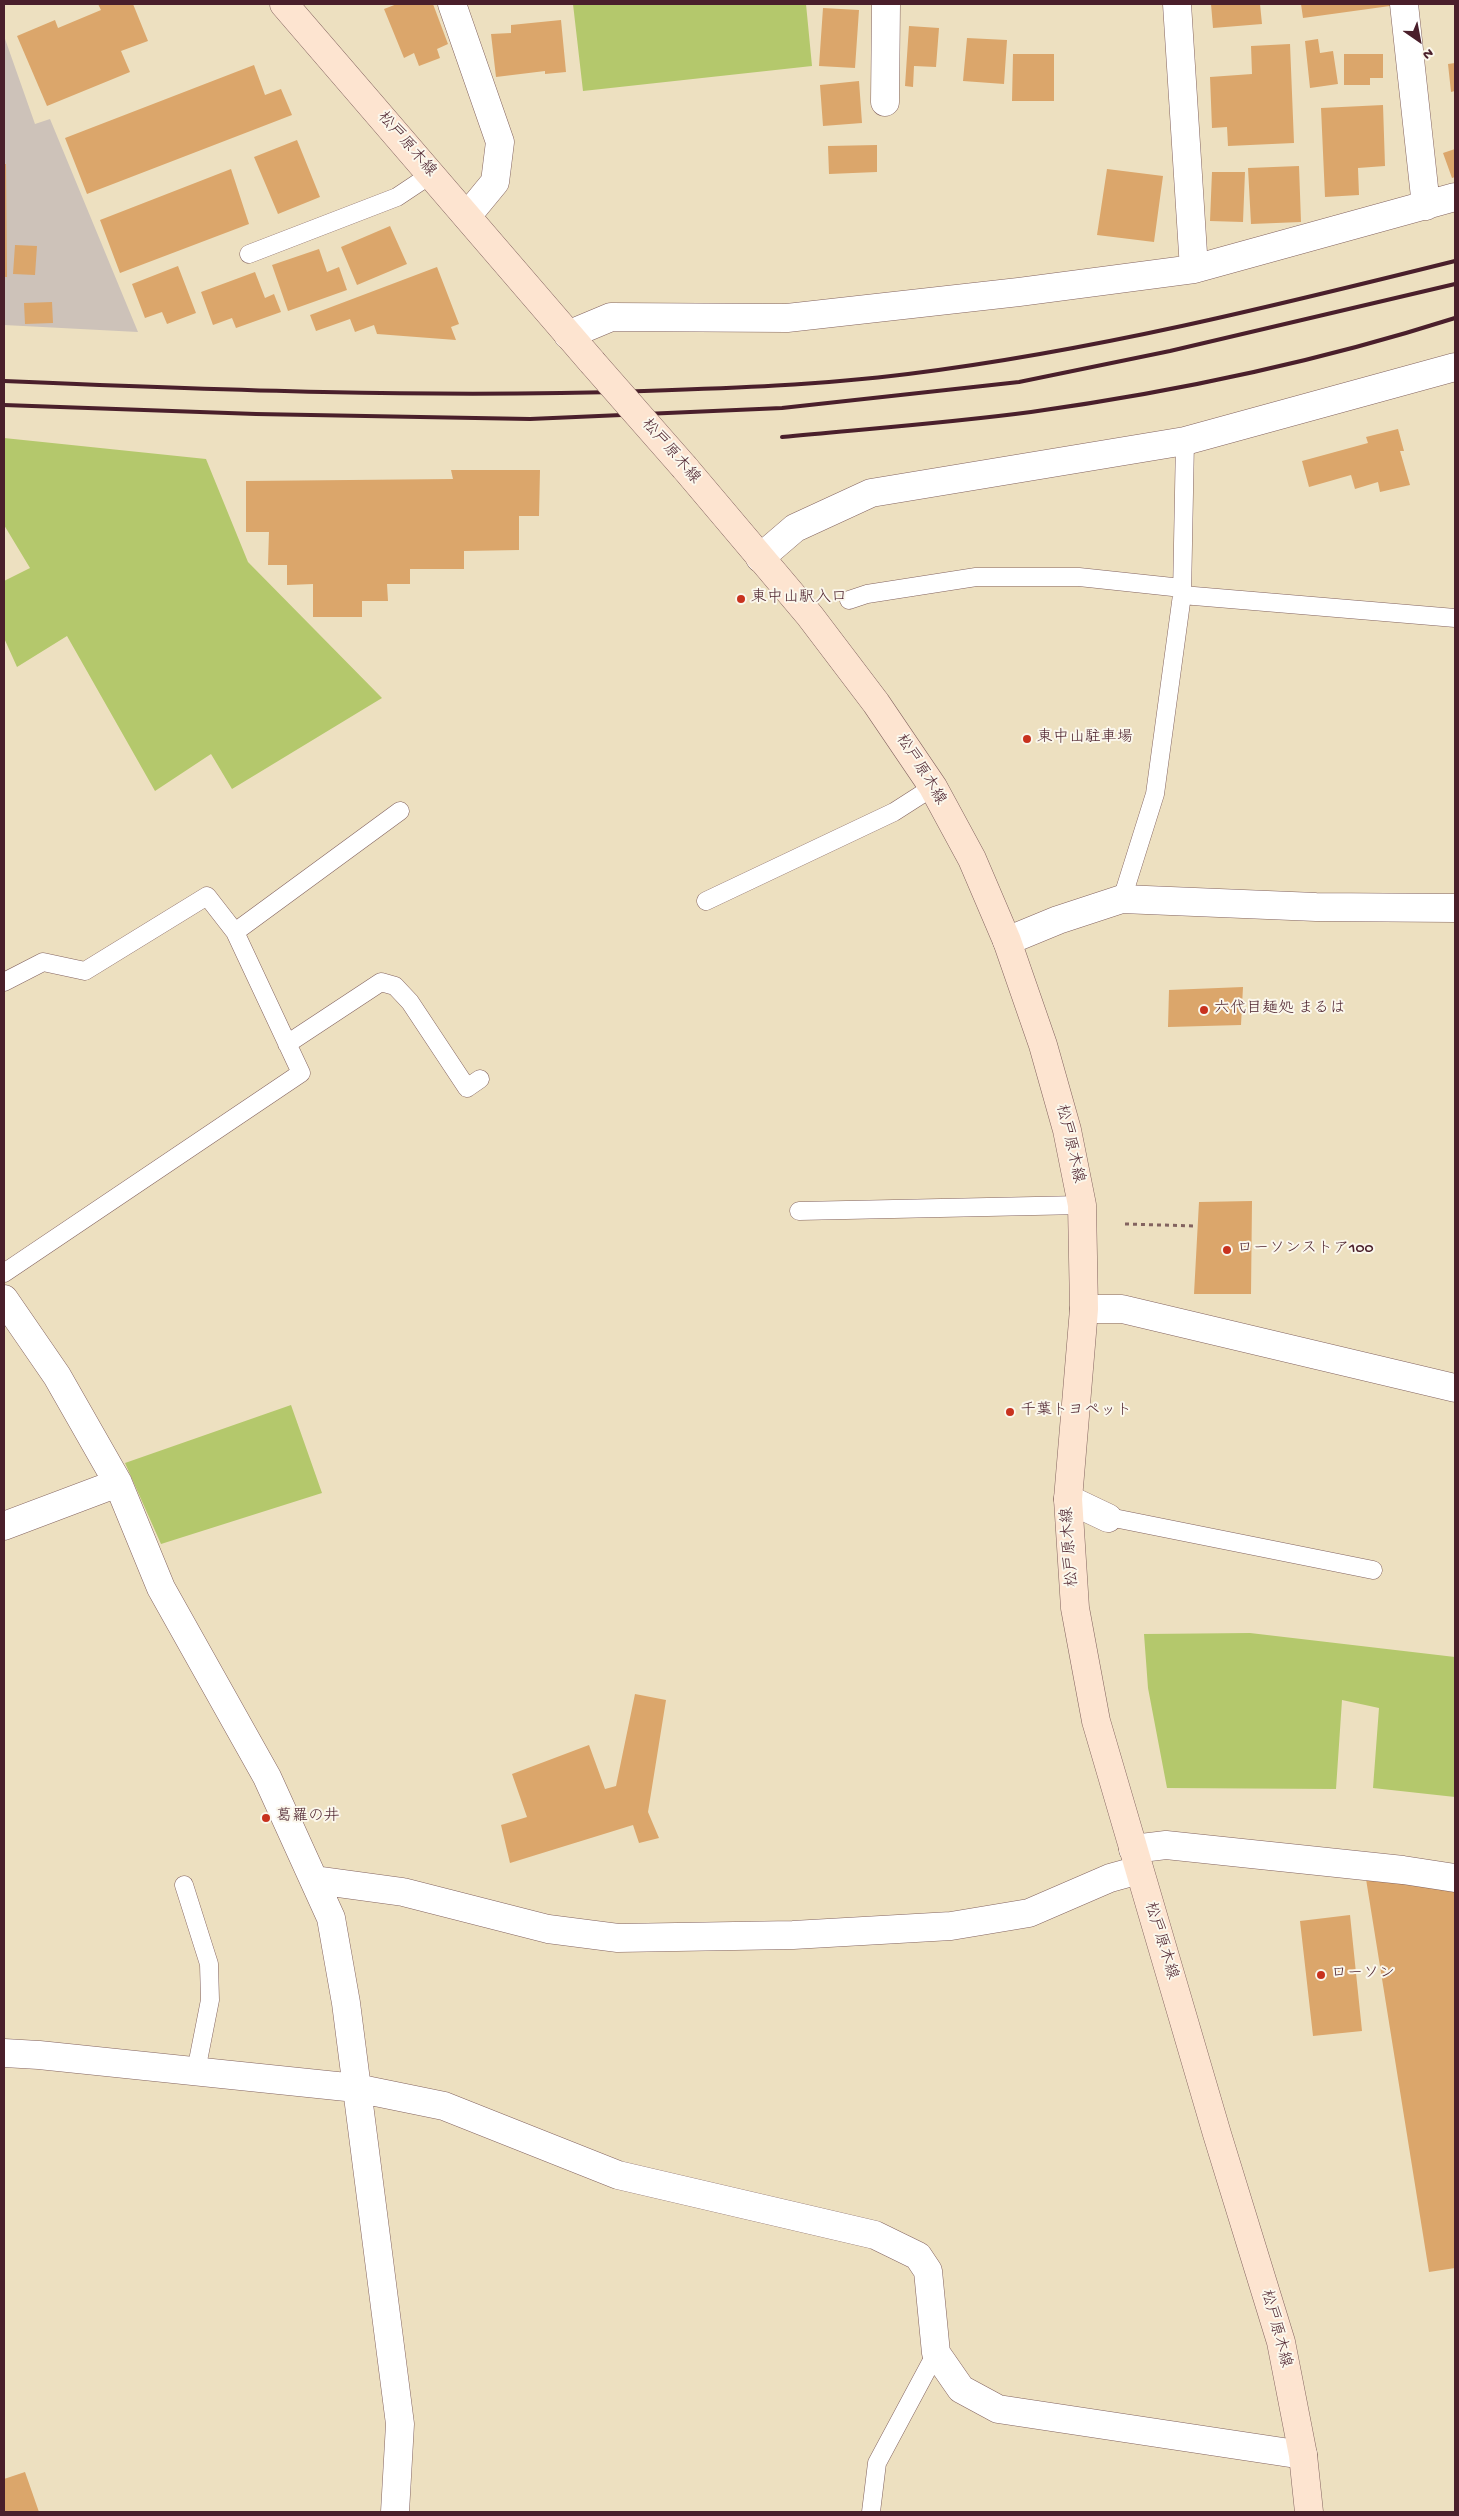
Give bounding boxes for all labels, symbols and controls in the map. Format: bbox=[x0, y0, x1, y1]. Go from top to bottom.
north arrow bbox=[1394, 15, 1444, 65]
text: N bbox=[1419, 43, 1436, 63]
street label: 松戸原木線 bbox=[373, 109, 439, 181]
street label: 松戸原木線 bbox=[637, 416, 703, 488]
place label: 東中山駅入口 bbox=[751, 589, 847, 609]
marker: 東中山駅入口 bbox=[735, 593, 747, 605]
place label: 東中山駐車場 bbox=[1037, 729, 1133, 749]
street label: 松戸原木線 bbox=[891, 731, 949, 809]
marker: 東中山駐車場 bbox=[1021, 733, 1033, 745]
place label: 六代目麺処 まるは bbox=[1214, 1000, 1346, 1020]
marker: 六代目麺処 まるは bbox=[1198, 1004, 1210, 1016]
street label: 松戸原木線 bbox=[1051, 1103, 1087, 1185]
place label: ローソンストア100 bbox=[1237, 1240, 1374, 1260]
marker: ローソンストア100 bbox=[1221, 1244, 1233, 1256]
place label: 千葉トヨペット bbox=[1020, 1402, 1132, 1422]
marker: 千葉トヨペット bbox=[1004, 1406, 1016, 1418]
street label: 松戸原木線 bbox=[1059, 1506, 1083, 1588]
place label: 葛羅の井 bbox=[276, 1808, 340, 1828]
marker: 葛羅の井 bbox=[260, 1812, 272, 1824]
street label: 松戸原木線 bbox=[1139, 1900, 1181, 1982]
place label: ローソン bbox=[1331, 1965, 1395, 1985]
marker: ローソン bbox=[1315, 1969, 1327, 1981]
street label: 松戸原木線 bbox=[1255, 2288, 1295, 2370]

